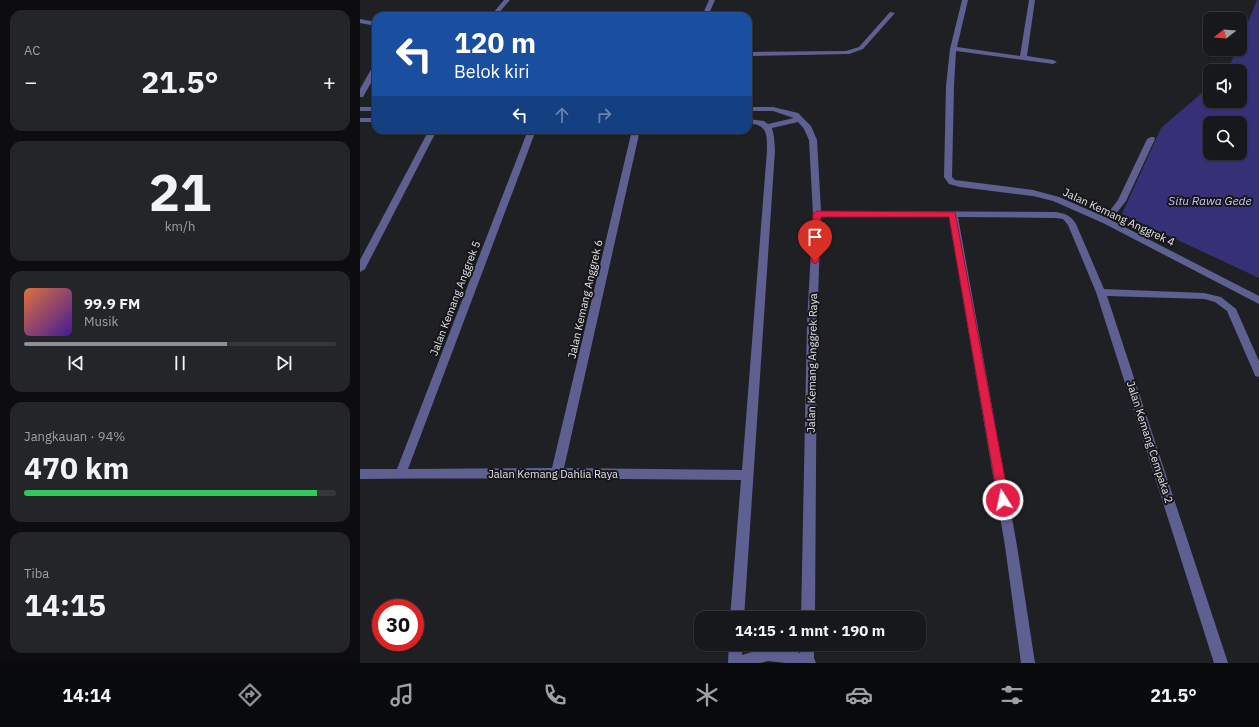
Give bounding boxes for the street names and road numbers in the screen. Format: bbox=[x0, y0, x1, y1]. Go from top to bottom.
street label: Jalan Kemang Anggrek 4 bbox=[1061, 185, 1178, 249]
street label: Jalan Kemang Anggrek 6 bbox=[564, 238, 606, 360]
street label: Jalan Kemang Anggrek 5 bbox=[427, 239, 483, 357]
street label: Jalan Kemang Anggrek Raya bbox=[804, 293, 820, 433]
street label: Jalan Kemang Cempaka 2 bbox=[1124, 379, 1176, 505]
street label: Jalan Kemang Dahlia Raya bbox=[488, 467, 618, 481]

